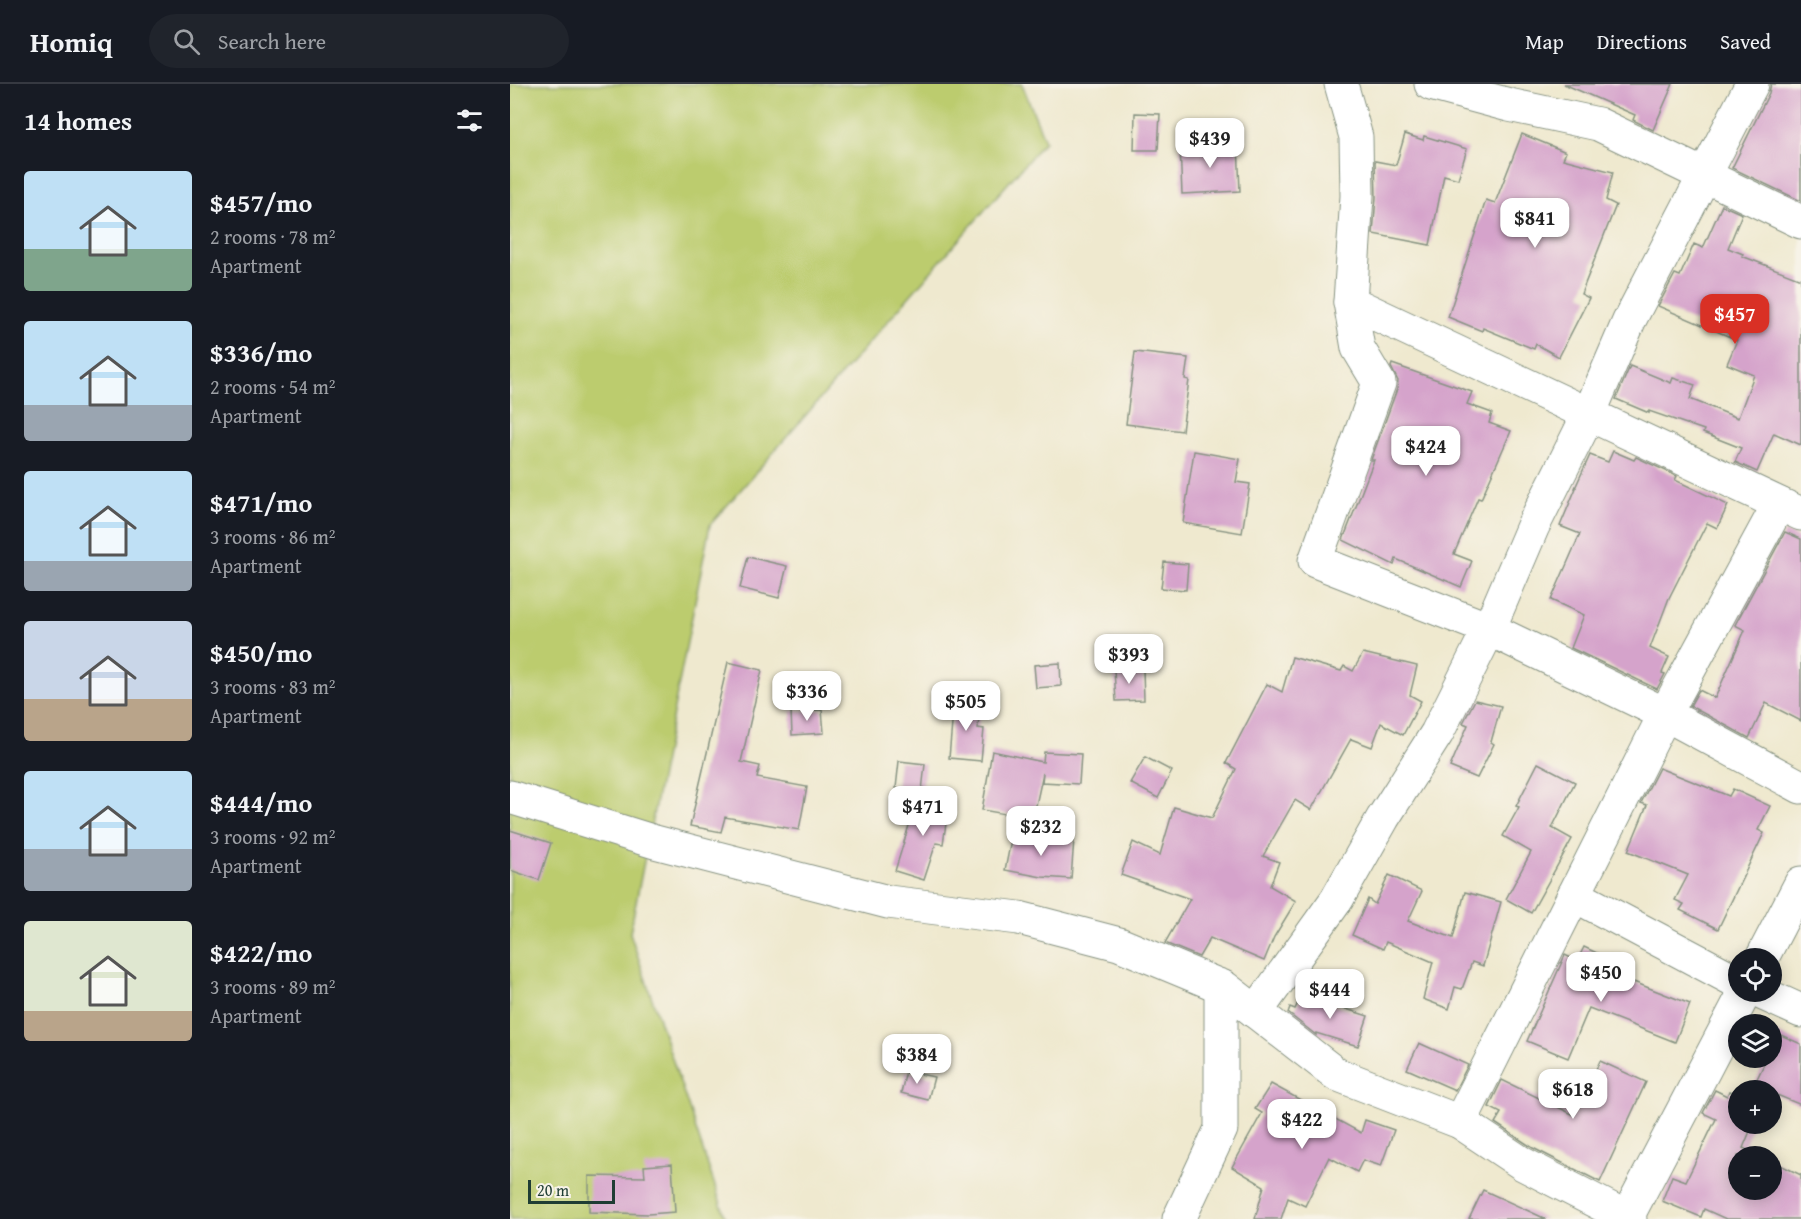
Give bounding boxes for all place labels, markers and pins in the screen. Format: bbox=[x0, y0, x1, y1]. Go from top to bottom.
pin: $439 bbox=[1174, 118, 1246, 169]
pin: $841 bbox=[1499, 198, 1571, 249]
pin: $457 bbox=[1699, 294, 1771, 345]
pin: $424 bbox=[1390, 426, 1462, 477]
pin: $393 bbox=[1093, 634, 1165, 685]
pin: $336 bbox=[771, 671, 843, 722]
pin: $505 bbox=[930, 681, 1002, 732]
pin: $471 bbox=[887, 786, 959, 837]
pin: $232 bbox=[1005, 806, 1077, 857]
pin: $450 bbox=[1565, 952, 1637, 1003]
pin: $444 bbox=[1294, 969, 1366, 1020]
pin: $384 bbox=[881, 1034, 953, 1085]
pin: $618 bbox=[1537, 1069, 1609, 1120]
pin: $422 bbox=[1266, 1099, 1338, 1150]

